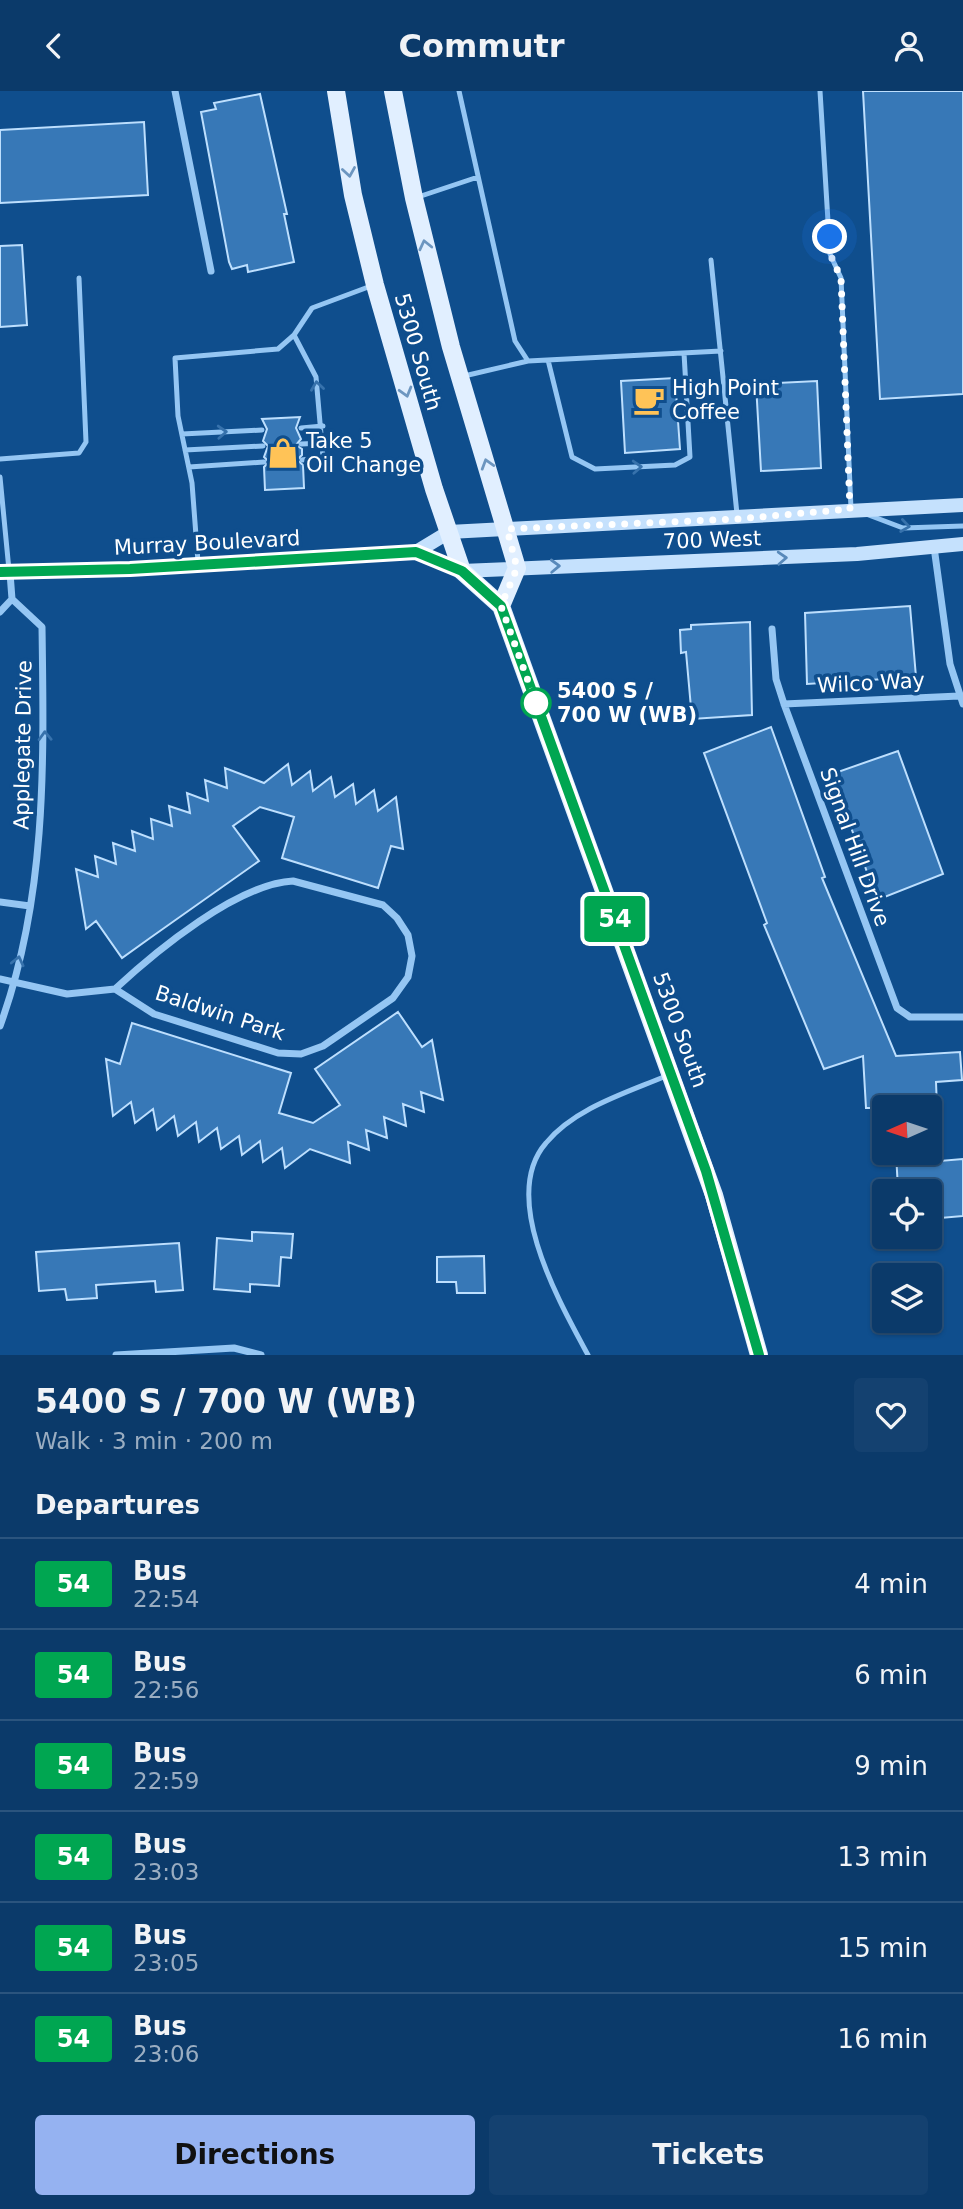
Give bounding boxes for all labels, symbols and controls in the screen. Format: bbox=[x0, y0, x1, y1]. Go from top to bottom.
icon: back bbox=[35, 27, 73, 65]
text: Commutr bbox=[398, 27, 565, 65]
icon: person bbox=[890, 27, 928, 65]
one-way arrow bbox=[341, 166, 356, 178]
your location bbox=[812, 219, 847, 254]
one-way arrow bbox=[419, 239, 433, 251]
street label: 5300 South bbox=[390, 290, 446, 414]
place label: High Point Coffee bbox=[672, 376, 779, 424]
one-way arrow bbox=[310, 381, 325, 392]
cafe icon: High Point Coffee bbox=[632, 383, 666, 417]
one-way arrow bbox=[398, 386, 413, 398]
one-way arrow bbox=[217, 424, 228, 439]
place label: Take 5 Oil Change bbox=[305, 429, 421, 477]
shop icon: Take 5 Oil Change bbox=[266, 436, 300, 470]
one-way arrow bbox=[480, 458, 495, 470]
one-way arrow bbox=[632, 459, 643, 474]
one-way arrow bbox=[900, 518, 911, 533]
street label: Murray Boulevard bbox=[113, 526, 301, 560]
street label: 700 West bbox=[662, 526, 762, 554]
one-way arrow bbox=[777, 551, 788, 566]
one-way arrow bbox=[550, 559, 561, 574]
street label: Applegate Drive bbox=[10, 660, 36, 830]
street label: Wilco Way bbox=[817, 668, 925, 698]
place label: 5400 S / 700 W (WB) bbox=[557, 679, 697, 727]
marker: 5400 S / 700 W (WB) bbox=[521, 688, 551, 718]
one-way arrow bbox=[37, 730, 52, 741]
street label: Signal Hill Drive bbox=[815, 764, 895, 930]
line badge: 54 bbox=[584, 896, 646, 942]
text: 54 bbox=[598, 905, 632, 933]
one-way arrow bbox=[10, 955, 24, 967]
street label: 5300 South bbox=[648, 969, 712, 1091]
street label: Baldwin Park bbox=[152, 981, 289, 1046]
north arrow bbox=[872, 1095, 942, 1165]
map controls bbox=[872, 1095, 942, 1333]
button: locate bbox=[872, 1179, 942, 1249]
button: layers bbox=[872, 1263, 942, 1333]
button: heart bbox=[854, 1378, 928, 1452]
text: 5400 S / 700 W (WB) bbox=[35, 1382, 417, 1421]
text: Walk · 3 min · 200 m bbox=[35, 1428, 273, 1454]
text: Departures bbox=[35, 1490, 200, 1520]
text: Bus bbox=[133, 1556, 187, 1586]
text: 4 min bbox=[854, 1569, 928, 1599]
text: 54 bbox=[57, 1570, 90, 1598]
text: 22:54 bbox=[133, 1586, 199, 1612]
text: Bus bbox=[133, 1647, 187, 1677]
text: 6 min bbox=[854, 1660, 928, 1690]
text: 54 bbox=[57, 1661, 90, 1689]
text: 22:56 bbox=[133, 1677, 199, 1703]
text: Bus bbox=[133, 1738, 187, 1768]
text: 9 min bbox=[854, 1751, 928, 1781]
text: 54 bbox=[57, 1752, 90, 1780]
text: 22:59 bbox=[133, 1768, 199, 1794]
text: Bus bbox=[133, 1829, 187, 1859]
text: 13 min bbox=[838, 1842, 928, 1872]
text: 54 bbox=[57, 1843, 90, 1871]
text: 23:03 bbox=[133, 1859, 199, 1885]
text: Bus bbox=[133, 1920, 187, 1950]
text: 15 min bbox=[838, 1933, 928, 1963]
text: 54 bbox=[57, 1934, 90, 1962]
text: 23:05 bbox=[133, 1950, 199, 1976]
text: Bus bbox=[133, 2011, 187, 2041]
text: 16 min bbox=[838, 2024, 928, 2054]
text: 54 bbox=[57, 2025, 90, 2053]
text: 23:06 bbox=[133, 2041, 199, 2067]
button: Directions bbox=[35, 2115, 475, 2195]
button: Tickets bbox=[489, 2115, 928, 2195]

